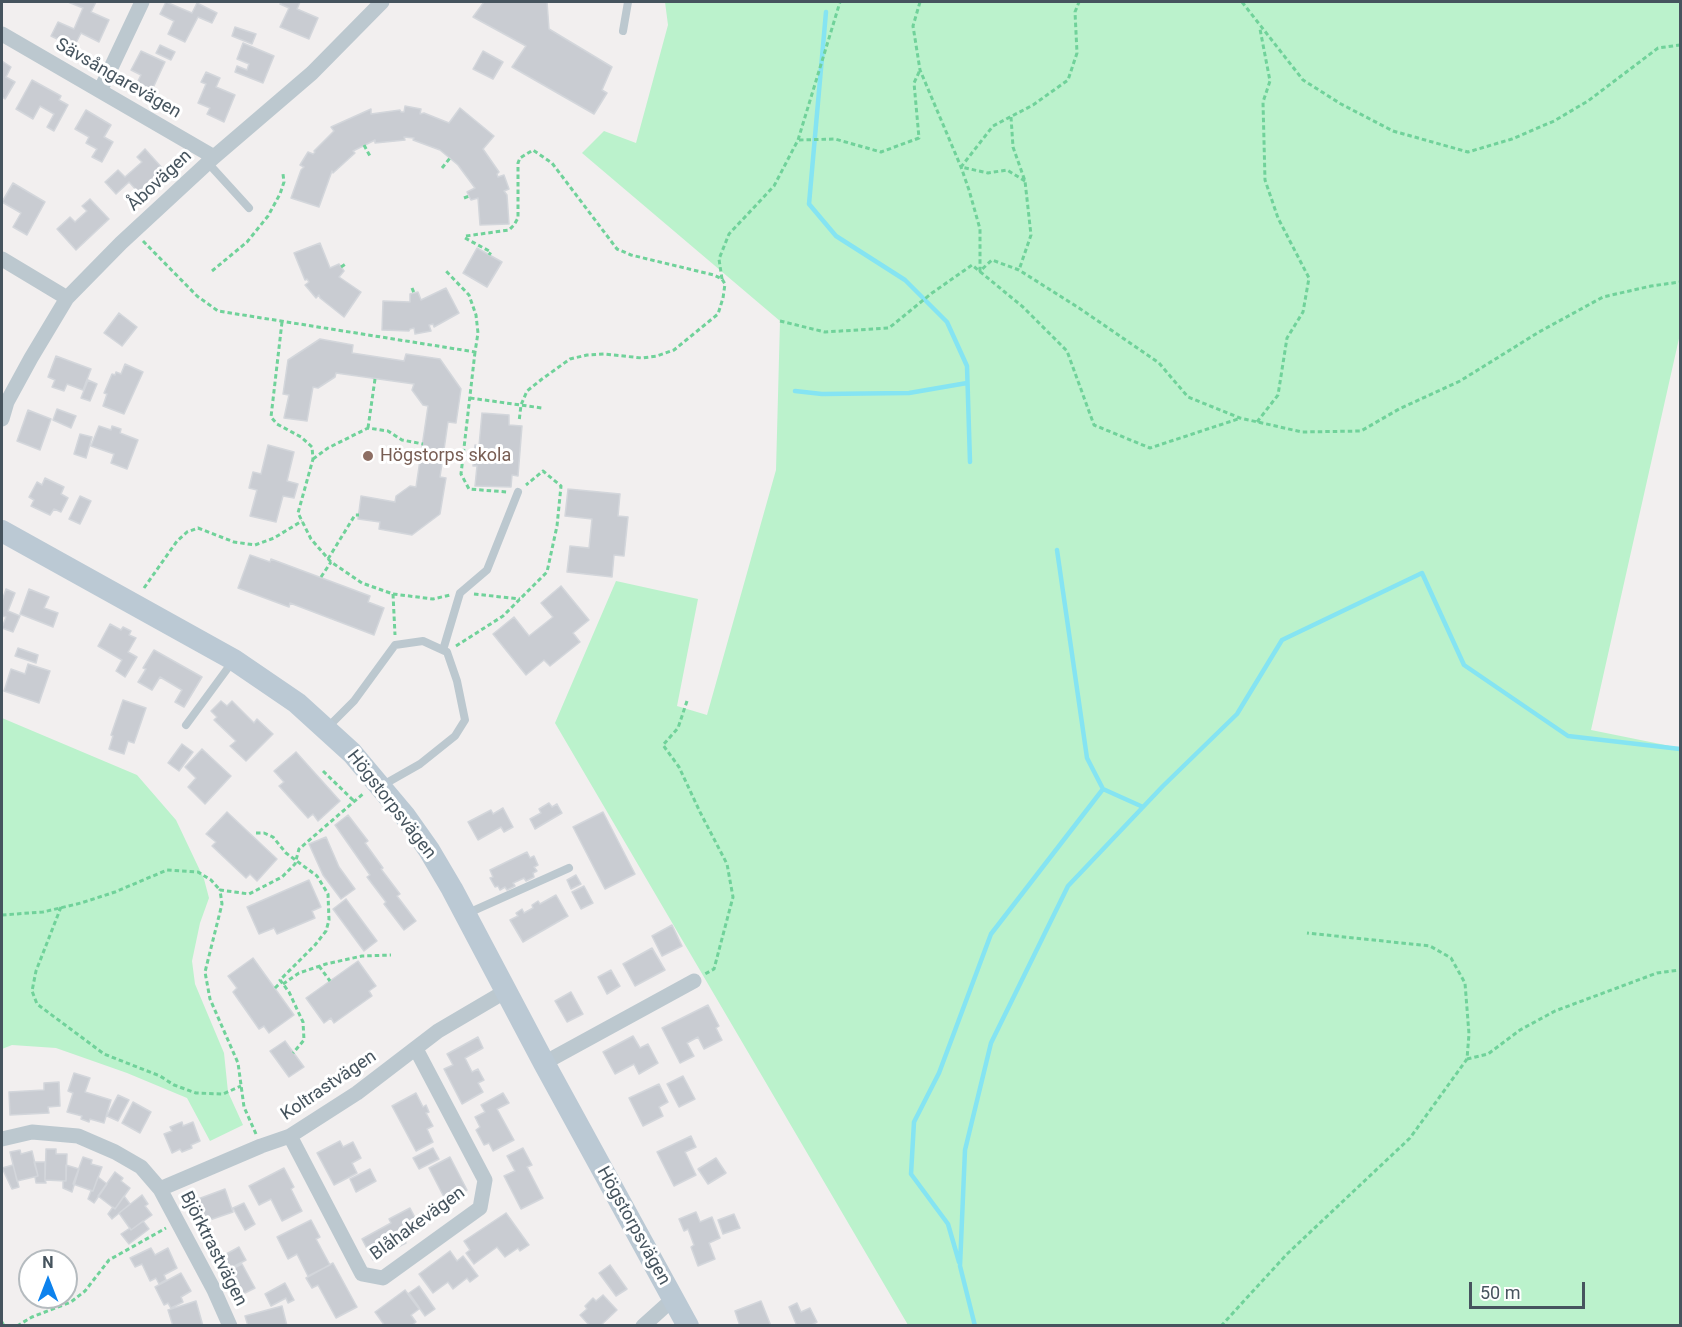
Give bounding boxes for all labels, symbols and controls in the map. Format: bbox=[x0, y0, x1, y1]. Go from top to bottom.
street label: Sävsångarevägen bbox=[51, 34, 185, 124]
street label: Åbovägen bbox=[123, 146, 197, 216]
place label: Högstorps skola bbox=[380, 445, 511, 467]
marker: Högstorps skola bbox=[361, 449, 375, 463]
street label: Högstorpsvägen bbox=[342, 746, 440, 864]
street label: Koltrastvägen bbox=[277, 1046, 381, 1126]
street label: Högstorpsvägen bbox=[592, 1163, 674, 1289]
street label: Blåhakevägen bbox=[367, 1183, 469, 1265]
street label: Björktrastvägen bbox=[175, 1188, 251, 1310]
north arrow bbox=[18, 1249, 78, 1309]
text: N bbox=[42, 1253, 54, 1272]
scale bar bbox=[1472, 1270, 1588, 1308]
text: 50 m bbox=[1480, 1282, 1520, 1303]

